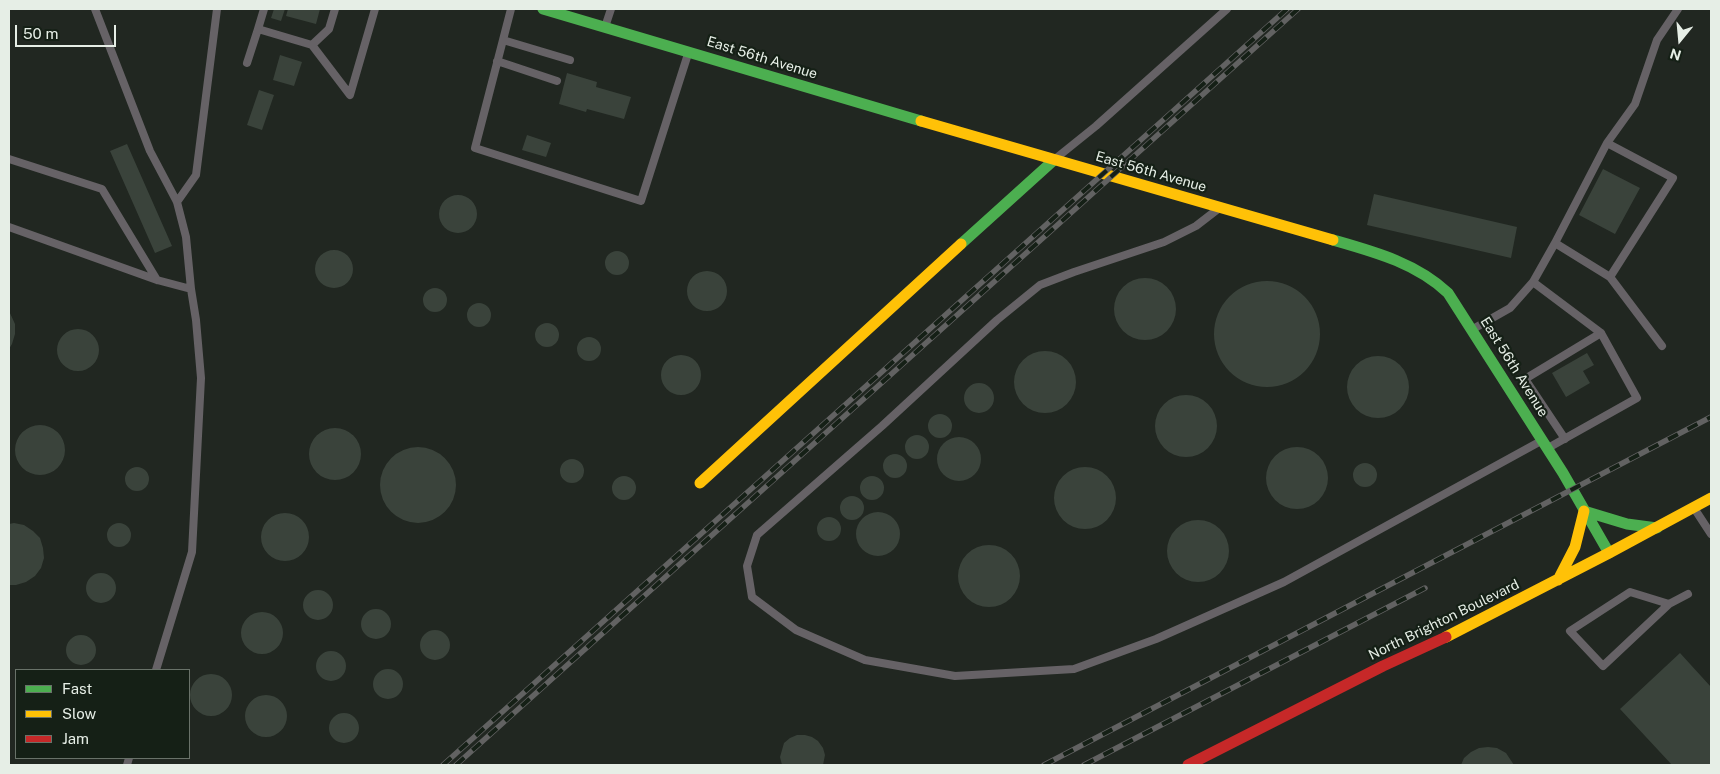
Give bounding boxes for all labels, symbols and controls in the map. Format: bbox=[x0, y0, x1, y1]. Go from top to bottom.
scale bar bbox=[18, 15, 119, 47]
north arrow bbox=[1655, 15, 1705, 65]
text: 50 m bbox=[23, 25, 58, 42]
street label: East 56th Avenue bbox=[705, 33, 819, 83]
text: N bbox=[1668, 45, 1683, 64]
street label: East 56th Avenue bbox=[1094, 148, 1208, 196]
street label: East 56th Avenue bbox=[1476, 314, 1552, 420]
street label: North Brighton Boulevard bbox=[1366, 576, 1522, 664]
legend bbox=[15, 669, 190, 759]
text: Fast bbox=[62, 680, 92, 697]
text: Slow bbox=[62, 705, 96, 722]
text: Jam bbox=[62, 730, 89, 747]

